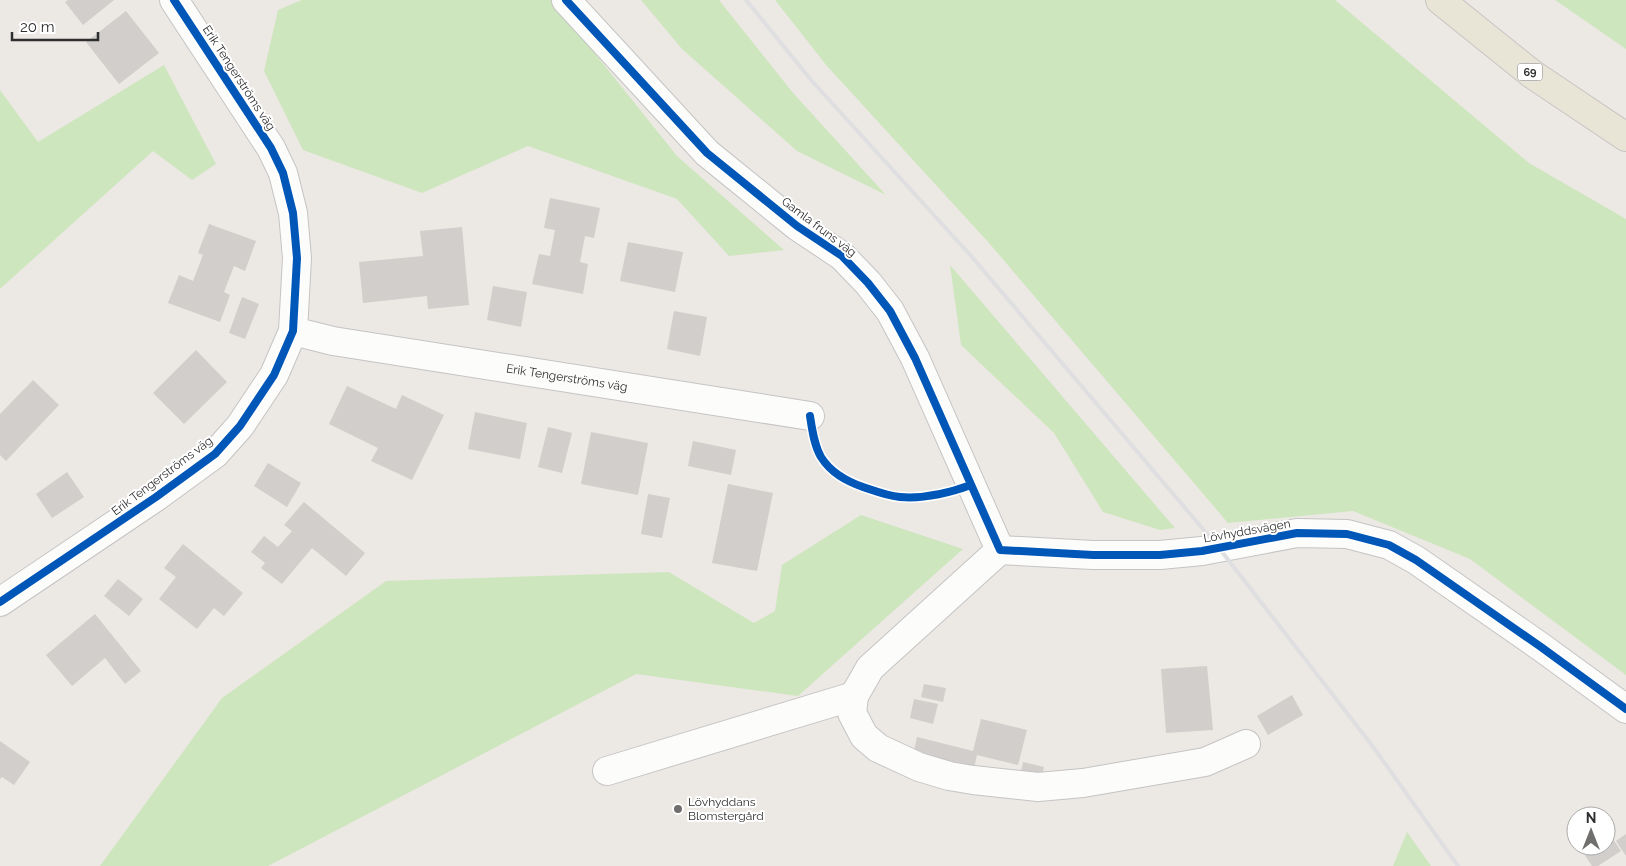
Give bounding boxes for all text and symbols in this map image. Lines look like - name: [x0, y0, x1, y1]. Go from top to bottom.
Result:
- scale bar: [12, 10, 99, 42]
- text: 20 m: [20, 18, 55, 36]
- street label: Erik Tengerströms väg: [200, 23, 278, 133]
- road number: 69: [1518, 64, 1542, 80]
- street label: Gamla fruns väg: [779, 194, 859, 260]
- street label: Erik Tengerströms väg: [505, 361, 629, 394]
- street label: Erik Tengerströms väg: [109, 434, 215, 518]
- street label: Lövhyddsvägen: [1202, 516, 1292, 546]
- place label: Lövhyddans Blomstergård: [688, 795, 764, 823]
- marker: Lövhyddans Blomstergård: [672, 803, 684, 815]
- north arrow: [1566, 806, 1616, 856]
- text: N: [1586, 810, 1596, 826]

